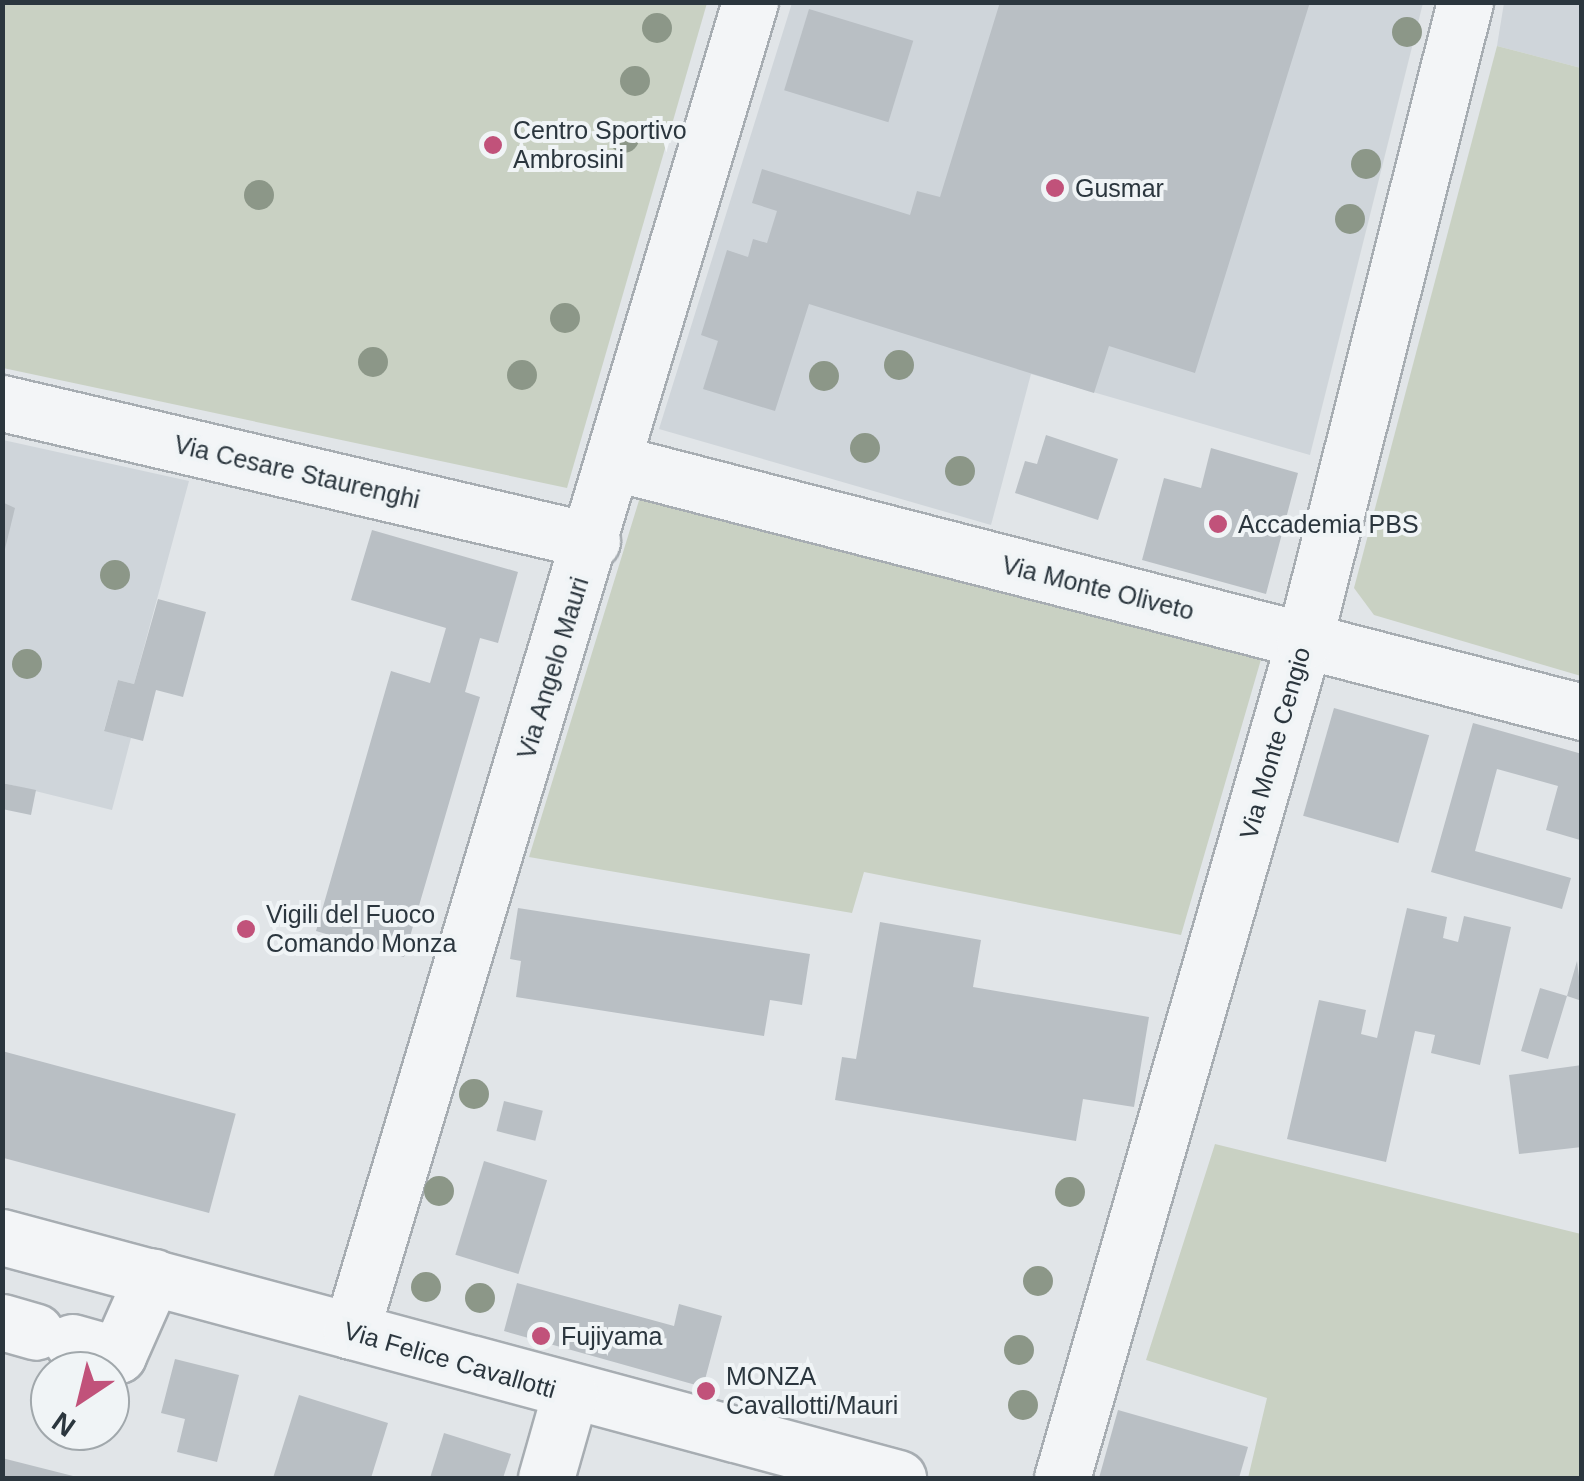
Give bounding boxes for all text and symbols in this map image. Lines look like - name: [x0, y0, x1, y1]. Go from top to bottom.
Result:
- place label: Centro Sportivo Ambrosini: [513, 116, 687, 175]
- marker: Centro Sportivo Ambrosini: [482, 134, 504, 156]
- place label: Gusmar: [1075, 173, 1164, 203]
- marker: Gusmar: [1044, 177, 1066, 199]
- street label: Via Cesare Staurenghi: [171, 429, 423, 515]
- place label: Accademia PBS: [1238, 509, 1419, 539]
- marker: Accademia PBS: [1207, 513, 1229, 535]
- street label: Via Monte Oliveto: [999, 550, 1197, 626]
- street label: Via Angelo Mauri: [511, 573, 595, 763]
- street label: Via Monte Cengio: [1233, 644, 1317, 842]
- place label: Vigili del Fuoco Comando Monza: [266, 900, 456, 959]
- marker: Vigili del Fuoco Comando Monza: [235, 918, 257, 940]
- street label: Via Felice Cavallotti: [341, 1315, 559, 1405]
- place label: Fujiyama: [561, 1321, 662, 1351]
- marker: Fujiyama: [530, 1325, 552, 1347]
- north arrow: [30, 1351, 130, 1451]
- place label: MONZA Cavallotti/Mauri: [726, 1362, 898, 1421]
- marker: MONZA Cavallotti/Mauri: [695, 1380, 717, 1402]
- text: N: [46, 1406, 81, 1443]

